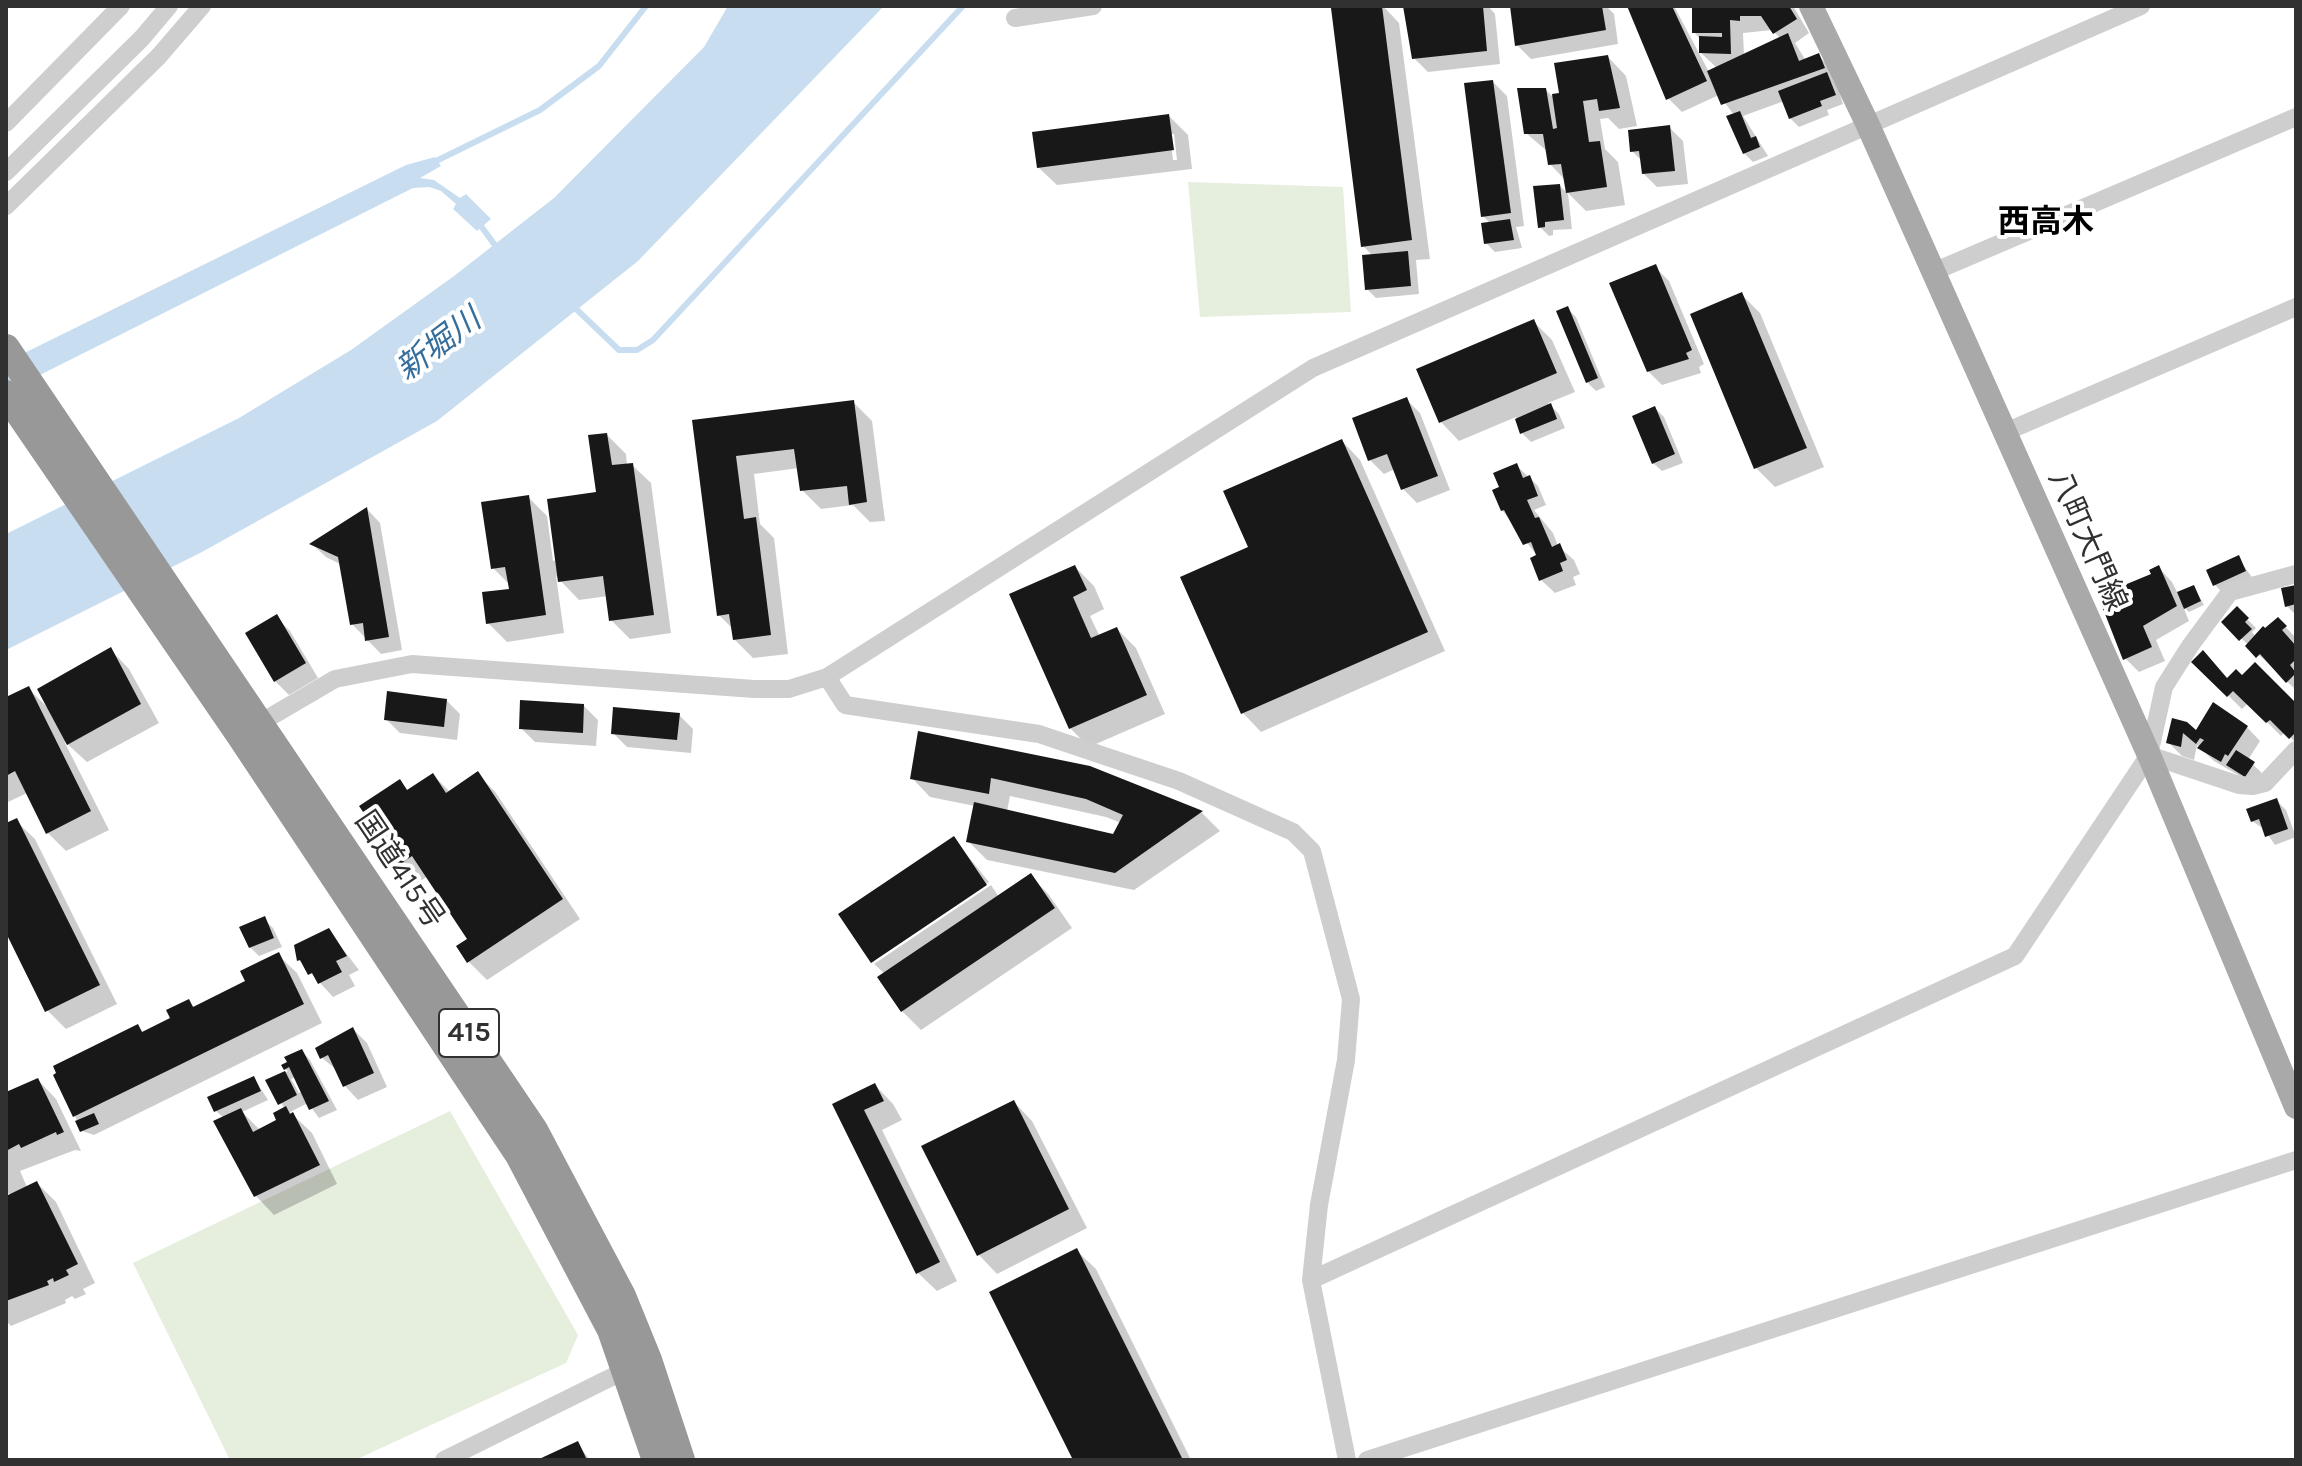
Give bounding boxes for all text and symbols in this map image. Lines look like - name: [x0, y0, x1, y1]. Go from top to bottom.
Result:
- district label: 西高木: [1998, 204, 2094, 242]
- water label: 新堀川: [389, 301, 489, 389]
- street label: 八町大門線: [2040, 465, 2134, 617]
- street label: 国道415号: [347, 805, 451, 935]
- road number: 415: [439, 1009, 499, 1057]

